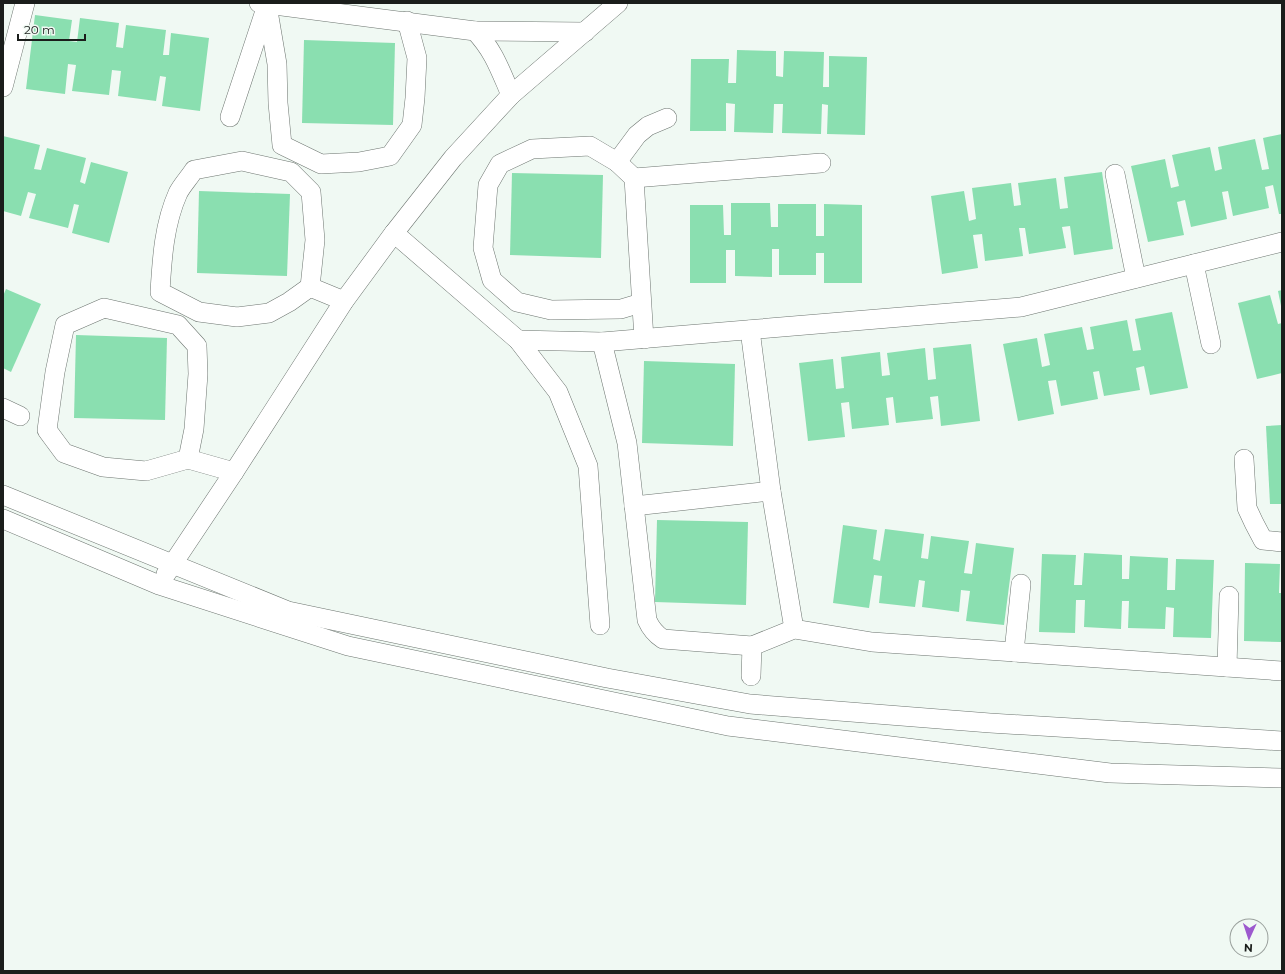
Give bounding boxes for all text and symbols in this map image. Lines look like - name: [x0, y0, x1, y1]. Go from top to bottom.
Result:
- scale bar: [18, 16, 85, 42]
- text: 20 m: [24, 22, 55, 37]
- north arrow: [1229, 918, 1269, 958]
- text: N: [1244, 941, 1253, 955]

